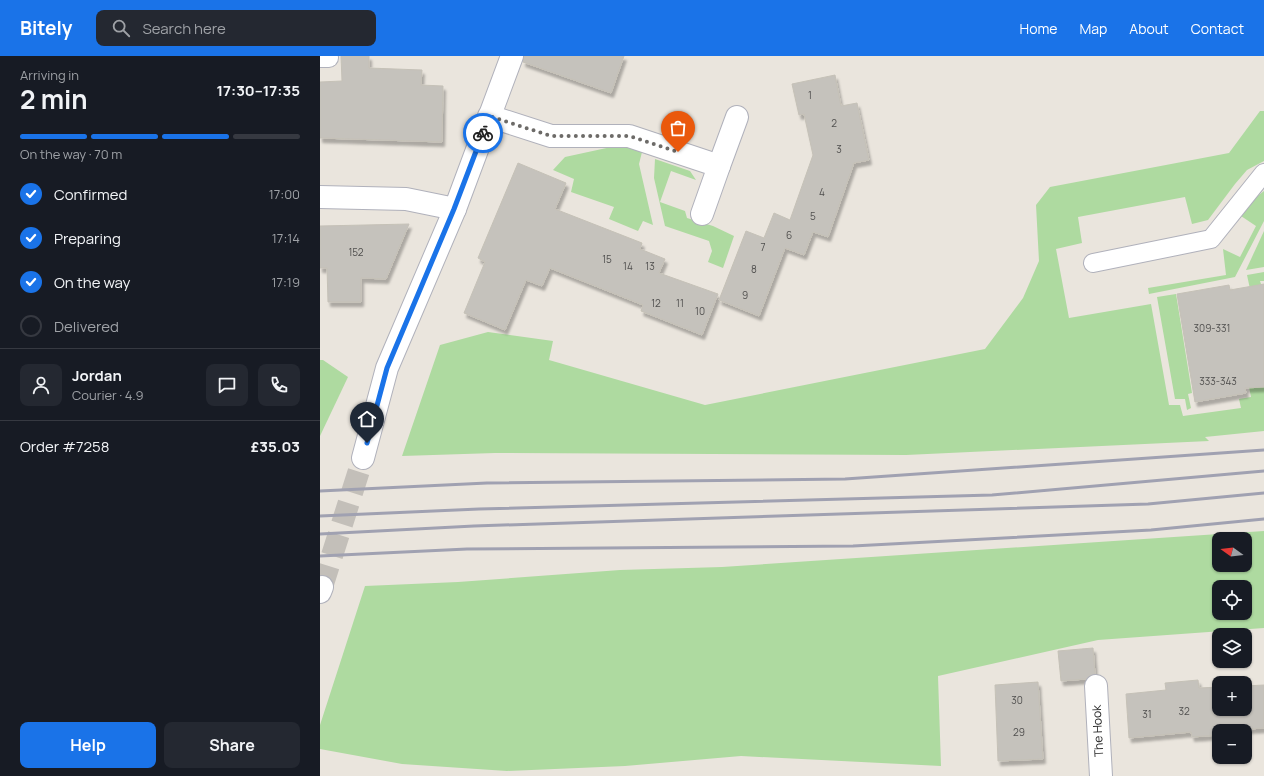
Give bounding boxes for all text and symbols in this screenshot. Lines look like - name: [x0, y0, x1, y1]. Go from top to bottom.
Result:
- search box: [96, 10, 376, 46]
- text: Bitely: [20, 15, 72, 41]
- icon: search: [110, 17, 132, 39]
- text: Search here: [142, 18, 226, 39]
- text: Home: [1020, 19, 1057, 38]
- text: Map: [1079, 19, 1107, 38]
- text: About: [1129, 19, 1169, 38]
- text: Contact: [1191, 19, 1244, 38]
- text: Arriving in: [20, 66, 79, 84]
- text: 17:30–17:35: [216, 80, 300, 101]
- text: 2 min: [20, 81, 88, 117]
- house number: 1: [808, 88, 812, 102]
- pin: [661, 111, 695, 152]
- courier: [463, 113, 503, 153]
- house number: 2: [831, 116, 837, 130]
- icon: bag: [667, 117, 689, 139]
- icon: bike: [472, 122, 494, 144]
- house number: 3: [836, 142, 842, 156]
- text: On the way · 70 m: [20, 145, 122, 163]
- icon: check: [20, 183, 42, 205]
- text: Confirmed: [54, 184, 127, 205]
- text: 17:00: [269, 185, 300, 203]
- house number: 4: [819, 185, 825, 199]
- house number: 5: [810, 209, 816, 223]
- icon: check: [20, 227, 42, 249]
- text: Preparing: [54, 228, 121, 249]
- house number: 6: [786, 228, 792, 242]
- text: 17:14: [272, 229, 300, 247]
- house number: 7: [760, 240, 766, 254]
- house number: 152: [348, 245, 364, 259]
- house number: 15: [602, 252, 612, 266]
- house number: 14: [623, 259, 633, 273]
- house number: 13: [645, 259, 655, 273]
- house number: 8: [751, 262, 757, 276]
- icon: check: [20, 271, 42, 293]
- text: On the way: [54, 272, 130, 293]
- text: 17:19: [271, 273, 300, 291]
- house number: 9: [742, 288, 748, 302]
- house number: 12: [651, 296, 661, 310]
- house number: 11: [676, 296, 684, 310]
- house number: 10: [695, 304, 705, 318]
- text: Delivered: [54, 316, 119, 337]
- house number: 309-331: [1194, 321, 1231, 335]
- button: person: [20, 364, 62, 406]
- button: chat: [206, 364, 248, 406]
- button: phone: [258, 364, 300, 406]
- text: Jordan: [72, 365, 122, 386]
- house number: 333-343: [1199, 374, 1237, 388]
- text: Courier · 4.9: [72, 386, 144, 404]
- pin: [350, 402, 384, 443]
- icon: home: [356, 408, 378, 430]
- text: Order #7258: [20, 436, 109, 457]
- text: £35.03: [251, 436, 300, 457]
- north arrow: [1212, 532, 1252, 572]
- map controls: [1212, 532, 1252, 764]
- button: locate: [1212, 580, 1252, 620]
- button: layers: [1212, 628, 1252, 668]
- button: +: [1212, 676, 1252, 716]
- house number: 30: [1011, 693, 1023, 707]
- street label: The Hook: [1088, 704, 1107, 757]
- house number: 32: [1178, 704, 1190, 718]
- house number: 31: [1142, 707, 1152, 721]
- button: Help: [20, 722, 156, 768]
- button: Share: [164, 722, 300, 768]
- button: −: [1212, 724, 1252, 764]
- house number: 29: [1013, 725, 1025, 739]

